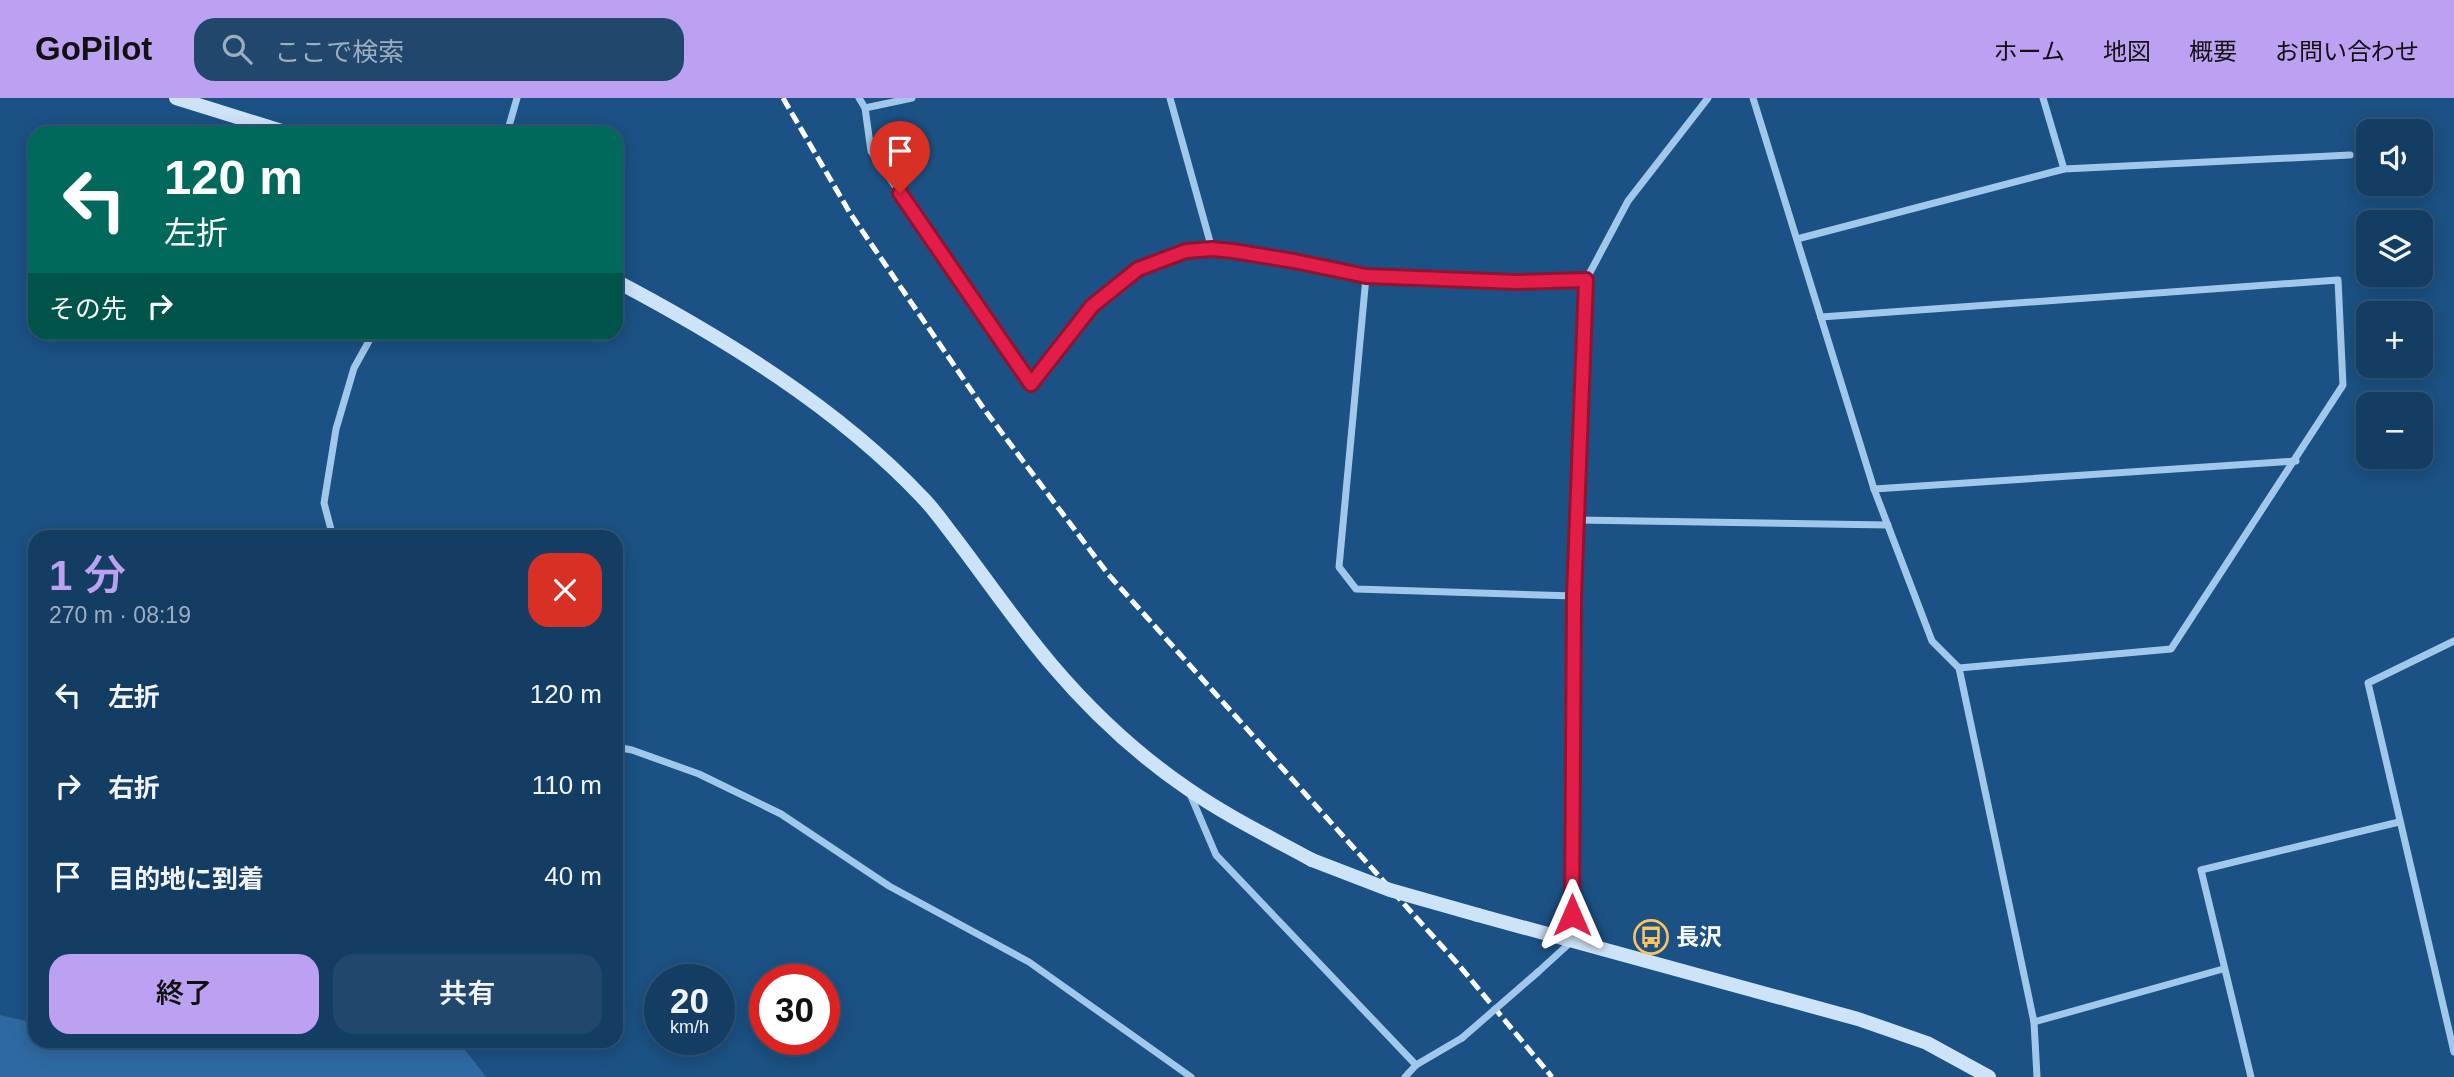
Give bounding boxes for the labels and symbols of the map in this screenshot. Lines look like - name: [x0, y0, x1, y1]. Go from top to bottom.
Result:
- pin: [870, 121, 930, 193]
- position arrow: [1535, 878, 1609, 952]
- bus stop icon: 長沢: [1632, 918, 1670, 956]
- place label: 長沢: [1676, 924, 1722, 950]
- speed limit sign: 30: [749, 964, 840, 1055]

